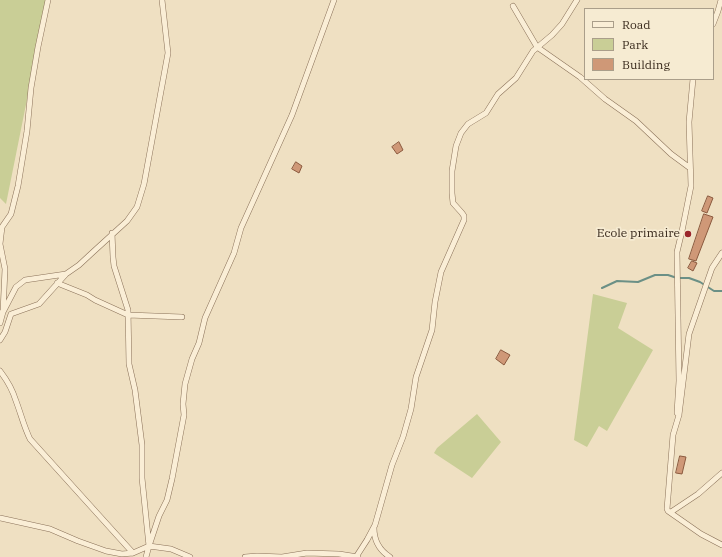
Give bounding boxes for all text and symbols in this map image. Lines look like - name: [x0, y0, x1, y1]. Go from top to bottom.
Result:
- legend: [584, 8, 714, 80]
- text: Road: [622, 17, 651, 32]
- text: Park: [622, 37, 648, 52]
- text: Building: [622, 57, 670, 72]
- place label: Ecole primaire: [597, 227, 680, 241]
- marker: Ecole primaire: [683, 229, 693, 239]

